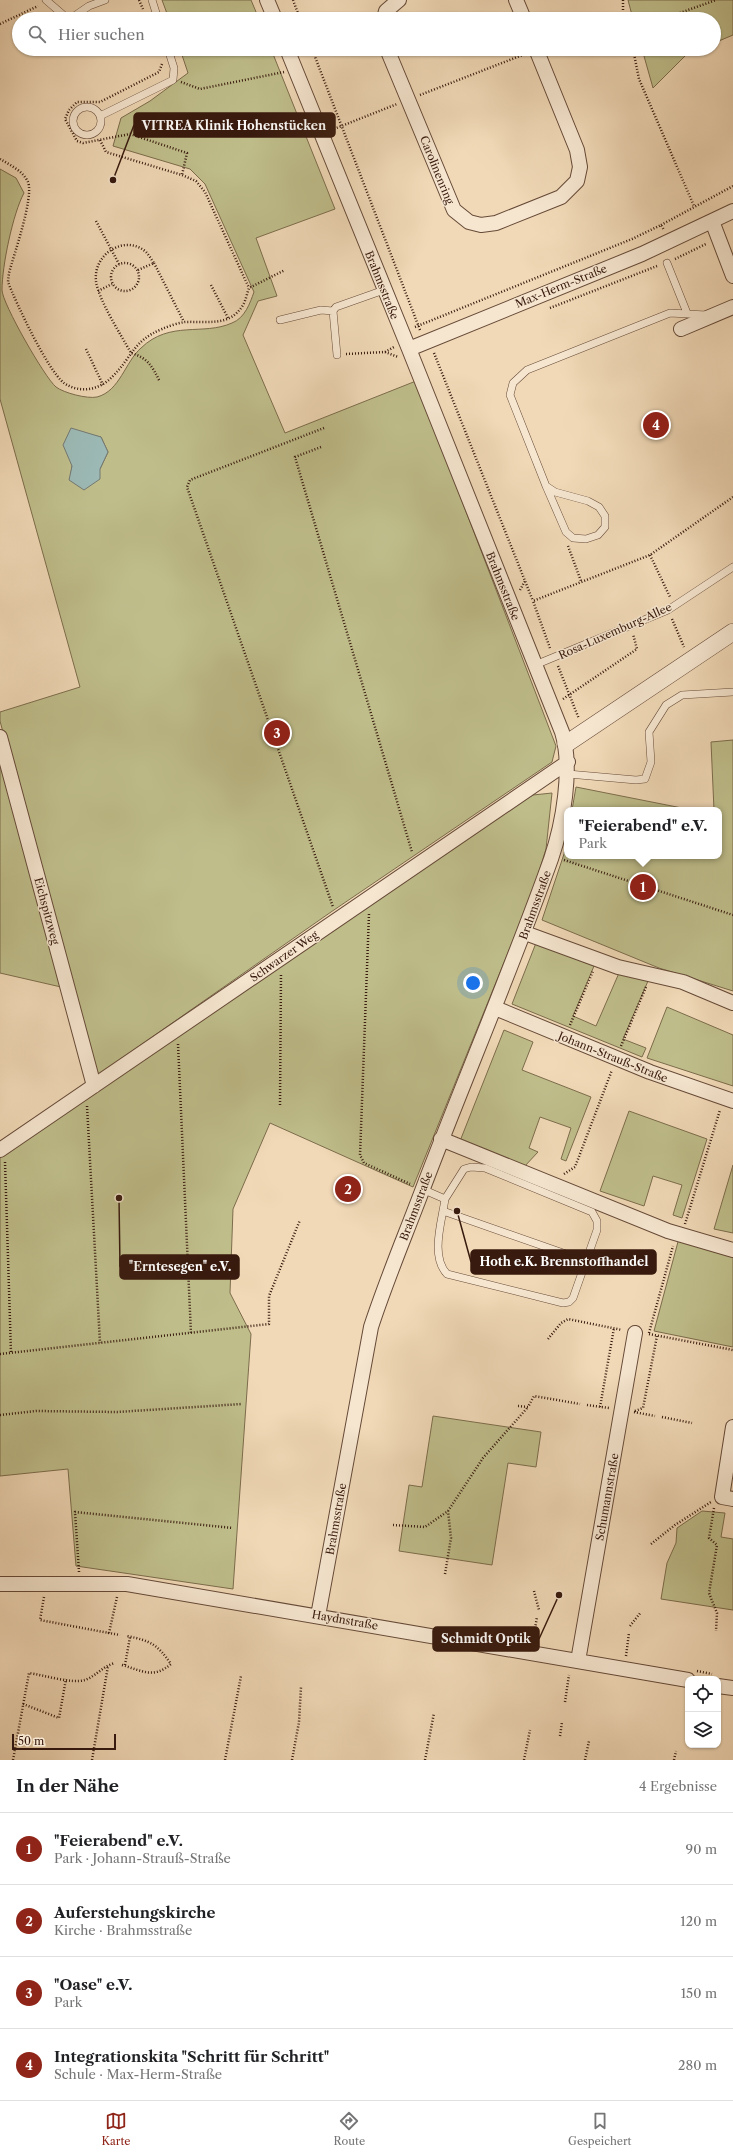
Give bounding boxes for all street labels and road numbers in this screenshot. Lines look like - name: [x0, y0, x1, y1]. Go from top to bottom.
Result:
- street label: Carolinenring: [417, 134, 457, 207]
- street label: Brahmsstraße: [362, 249, 402, 321]
- street label: Max-Herm-Straße: [513, 261, 609, 311]
- street label: Brahmsstraße: [483, 550, 523, 622]
- street label: Rosa-Luxemburg-Allee: [556, 600, 674, 662]
- street label: Brahmsstraße: [516, 868, 554, 942]
- street label: Eichspitzweg: [31, 876, 63, 946]
- street label: Schwarzer Weg: [247, 927, 321, 985]
- street label: Johann-Strauß-Straße: [554, 1028, 670, 1085]
- street label: Brahmsstraße: [396, 1170, 436, 1242]
- street label: Schumannstraße: [592, 1452, 622, 1542]
- street label: Brahmsstraße: [323, 1482, 349, 1556]
- street label: Haydnstraße: [311, 1607, 379, 1633]

